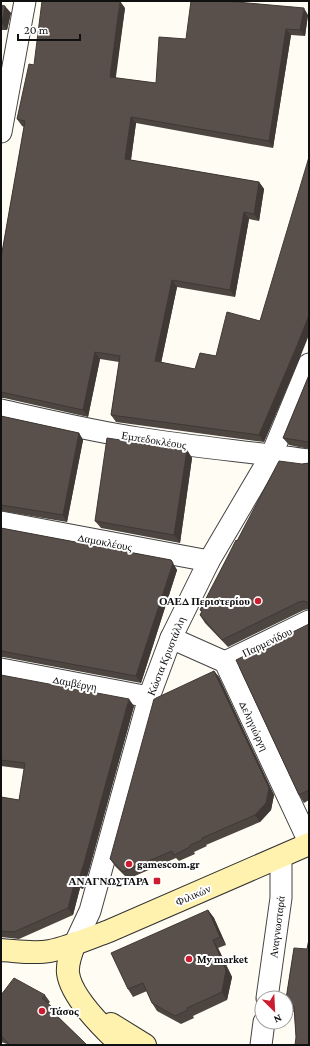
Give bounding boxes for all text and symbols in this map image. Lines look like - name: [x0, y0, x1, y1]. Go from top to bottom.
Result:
- scale bar: [18, 16, 80, 42]
- text: 20 m: [24, 23, 49, 37]
- street label: Εμπεδοκλέους: [121, 429, 188, 452]
- street label: Δαμοκλέους: [77, 531, 134, 554]
- place label: ΟΑΕΔ Περιστερίου: [159, 595, 250, 607]
- marker: ΟΑΕΔ Περιστερίου: [253, 596, 263, 606]
- street label: Κώστα Κρυστάλλη: [145, 614, 187, 697]
- street label: Παρμενίδου: [240, 625, 295, 660]
- street label: Δαμβέργη: [52, 673, 98, 694]
- street label: Δεληγιώργη: [237, 699, 271, 753]
- place label: gamescom.gr: [137, 858, 200, 870]
- marker: gamescom.gr: [124, 859, 134, 869]
- place label: ΑΝΑΓΝΩΣΤΑΡΑ: [69, 875, 149, 887]
- marker: ΑΝΑΓΝΩΣΤΑΡΑ: [152, 876, 162, 886]
- street label: Φιλικών: [174, 882, 212, 908]
- street label: Αναγνωσταρά: [267, 895, 287, 959]
- place label: My market: [197, 953, 248, 965]
- marker: My market: [184, 954, 194, 964]
- north arrow: [254, 990, 294, 1030]
- place label: Τάσος: [50, 1005, 79, 1018]
- marker: Τάσος: [37, 1006, 47, 1016]
- text: N: [272, 1012, 284, 1026]

